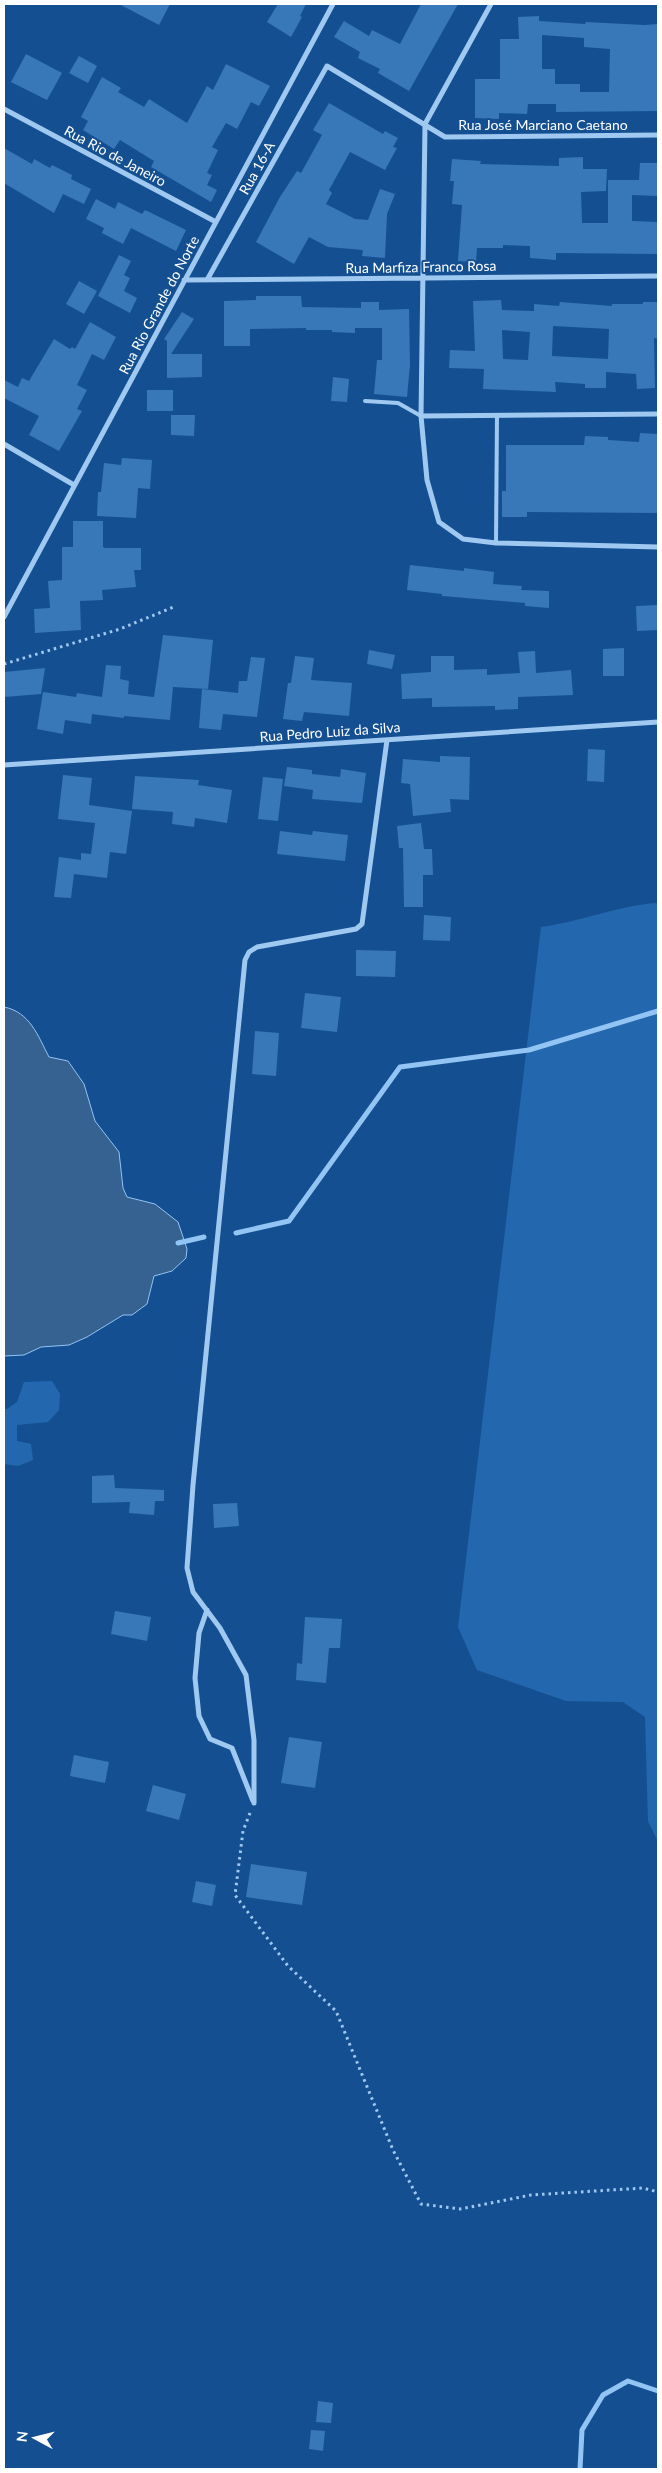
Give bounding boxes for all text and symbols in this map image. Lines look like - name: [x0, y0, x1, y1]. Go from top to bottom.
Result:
- street label: Rua José Marciano Caetano: [458, 116, 628, 133]
- street label: Rua Rio de Janeiro: [61, 122, 169, 190]
- street label: Rua 16-A: [235, 138, 278, 197]
- street label: Rua Rio Grande do Norte: [115, 233, 202, 377]
- street label: Rua Marfiza Franco Rosa: [345, 257, 497, 276]
- street label: Rua Pedro Luiz da Silva: [259, 718, 401, 745]
- north arrow: [10, 2413, 60, 2463]
- text: N: [13, 2430, 31, 2443]

